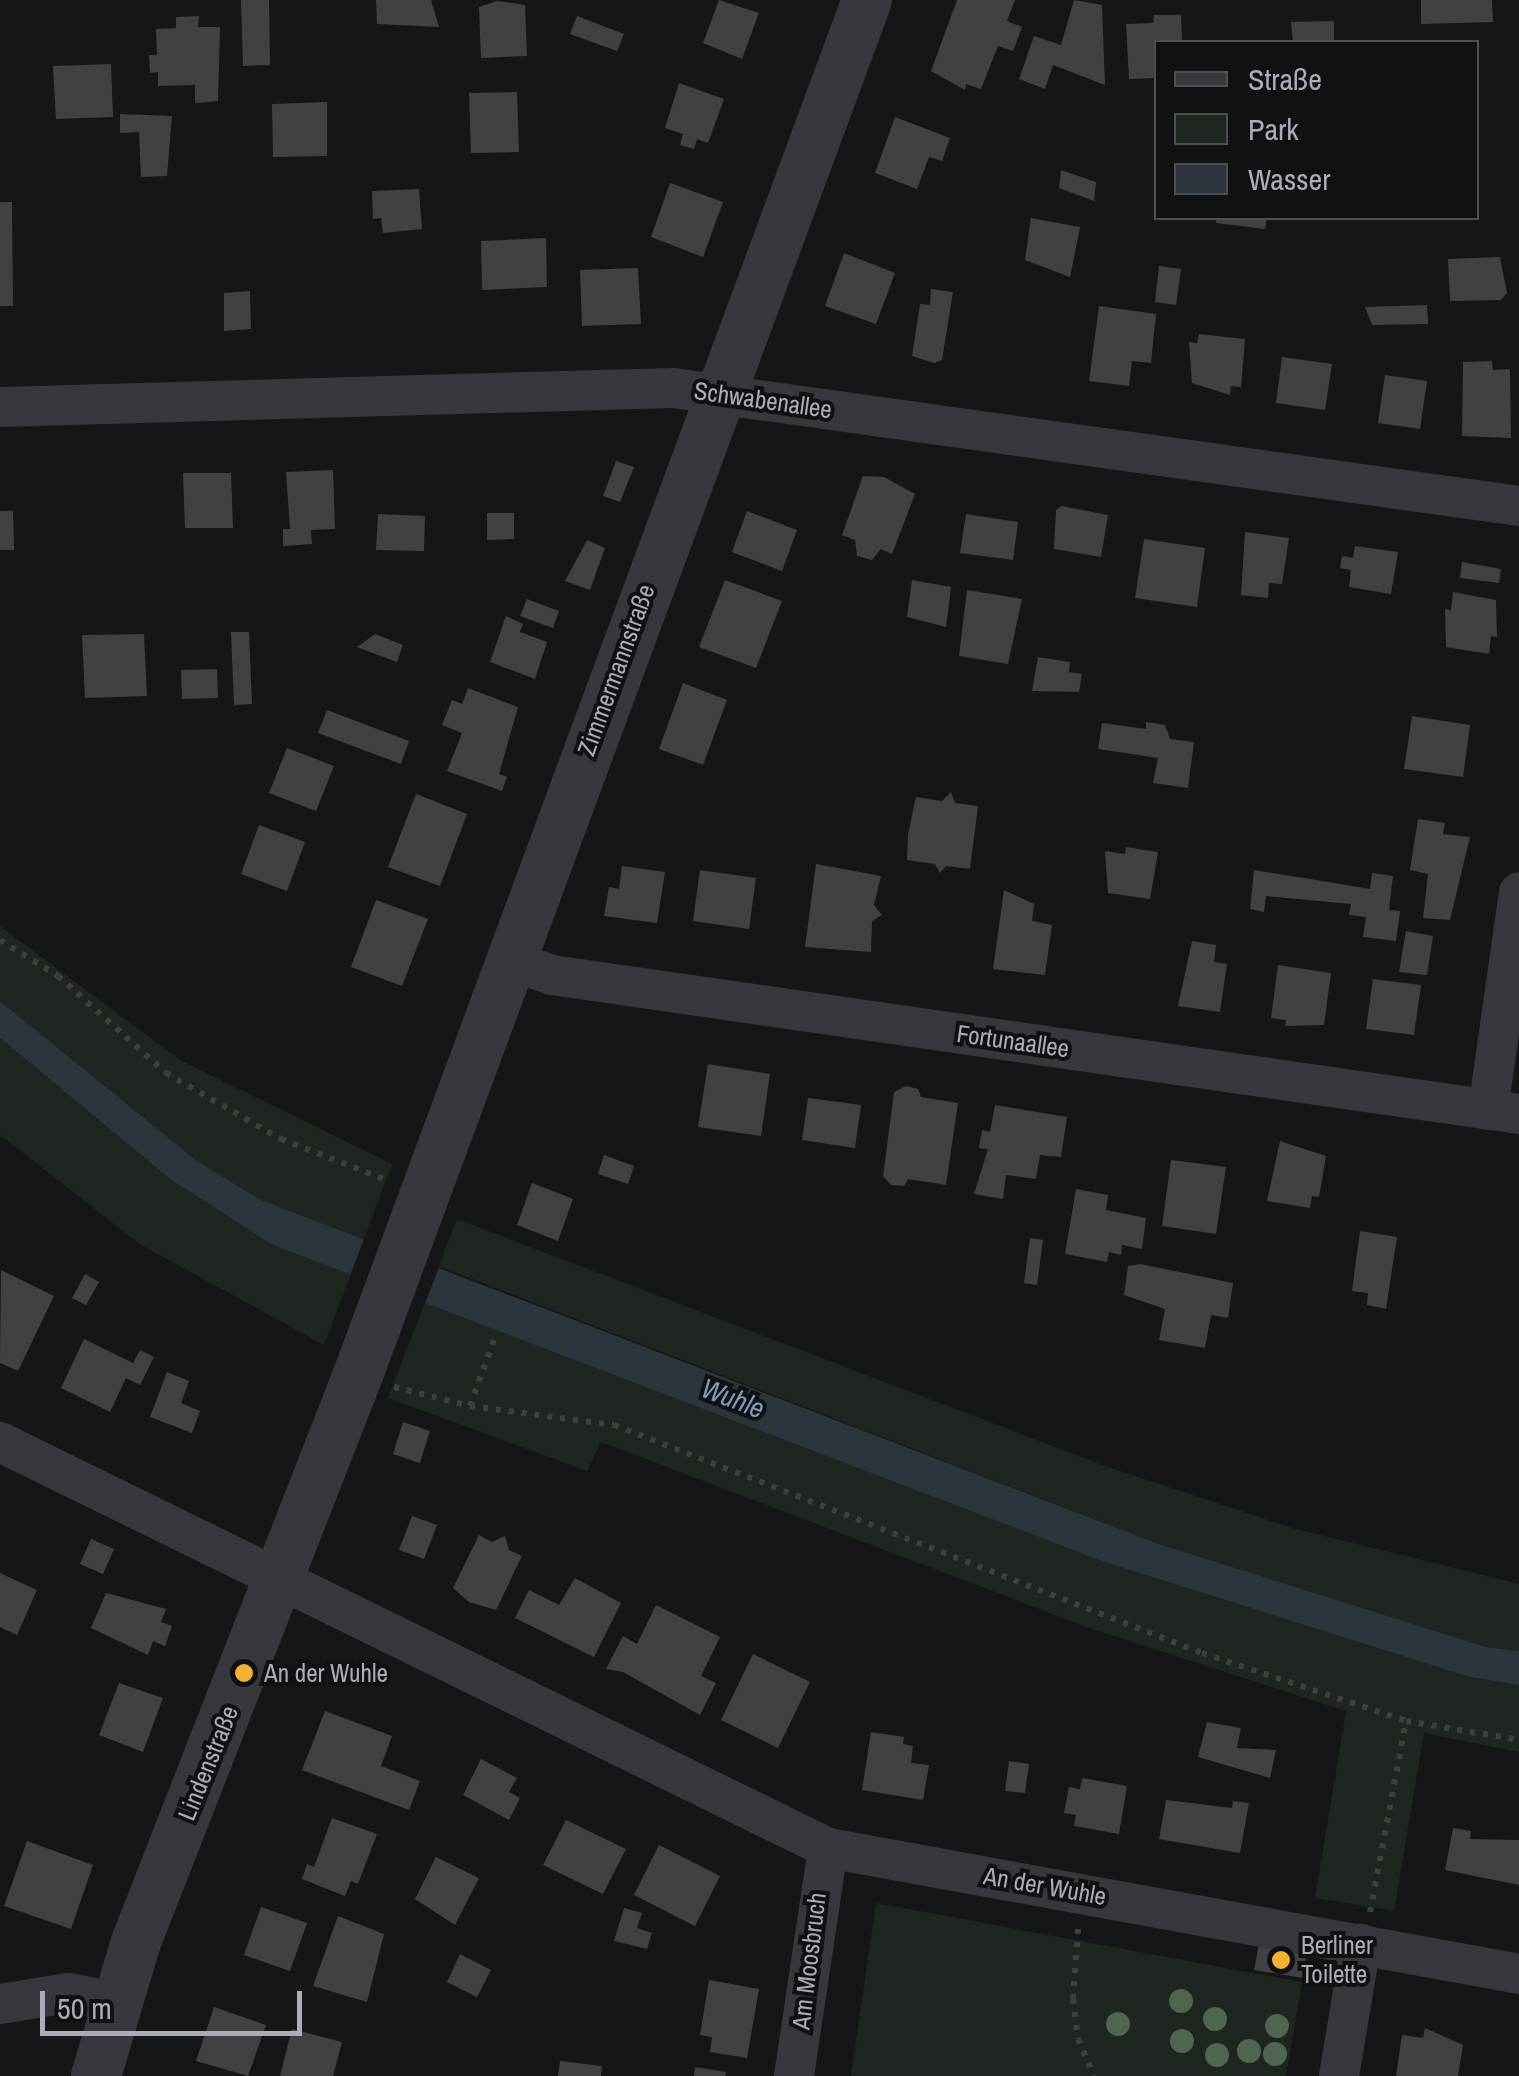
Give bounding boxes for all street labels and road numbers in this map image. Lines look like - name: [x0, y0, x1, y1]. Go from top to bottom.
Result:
- street label: Schwabenallee: [692, 375, 834, 425]
- street label: Zimmermannstraße: [571, 580, 661, 760]
- street label: Fortunaallee: [955, 1018, 1071, 1064]
- street label: Lindenstraße: [171, 1701, 245, 1825]
- street label: An der Wuhle: [981, 1860, 1109, 1912]
- street label: Am Moosbruch: [786, 1891, 832, 2031]

